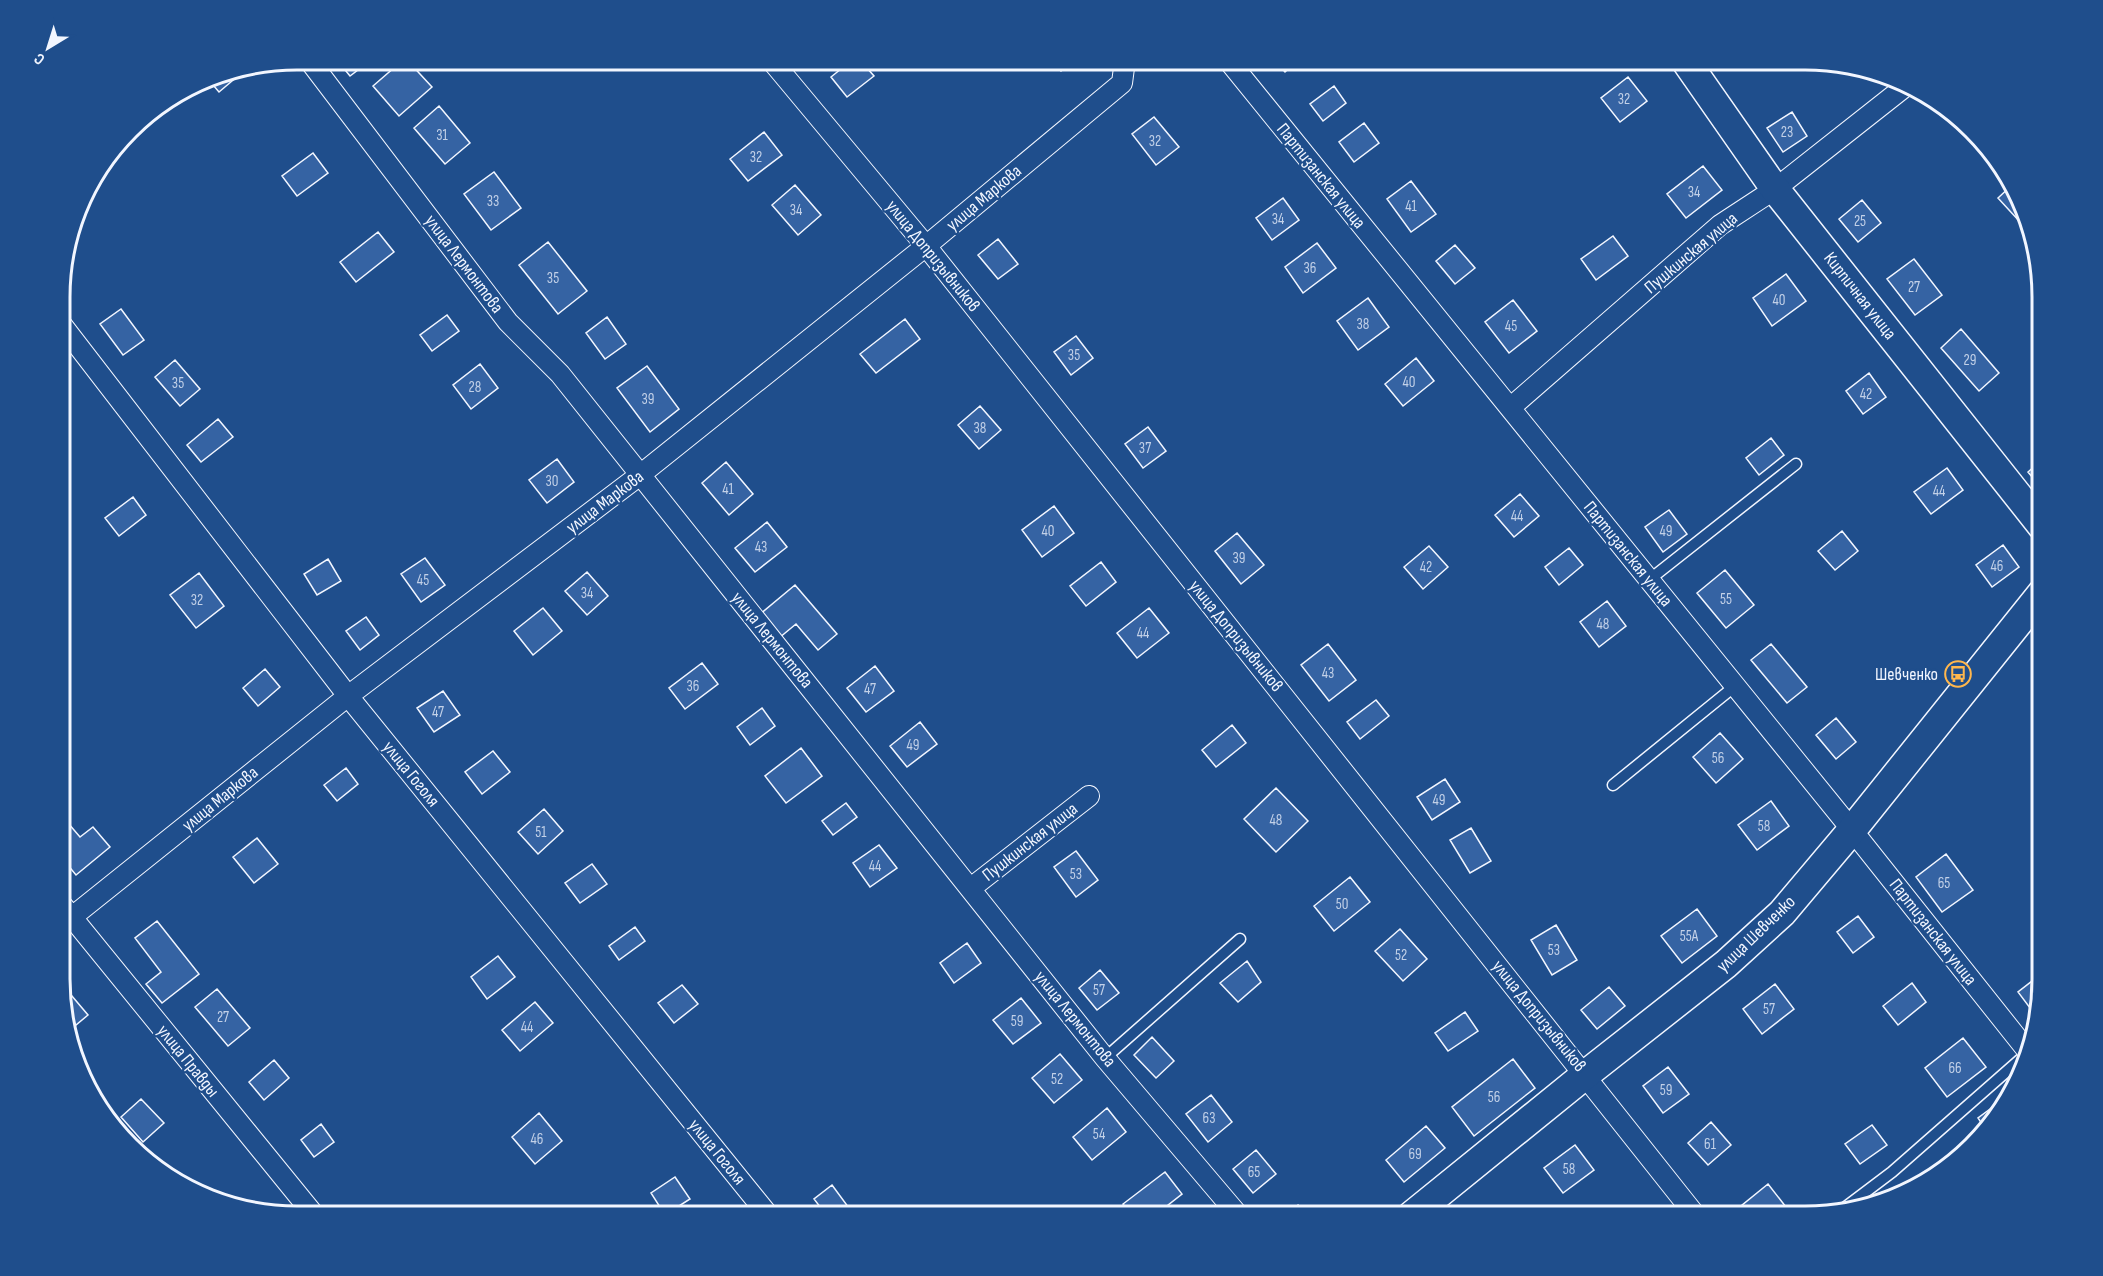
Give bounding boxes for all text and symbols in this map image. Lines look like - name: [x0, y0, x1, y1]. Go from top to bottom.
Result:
- north arrow: [18, 18, 78, 78]
- text: С: [31, 49, 49, 69]
- house number: 32: [1618, 90, 1630, 109]
- street label: Партизанская улица: [1272, 119, 1370, 233]
- house number: 23: [1781, 123, 1793, 142]
- house number: 31: [436, 126, 449, 145]
- house number: 32: [1149, 132, 1161, 151]
- house number: 32: [750, 148, 762, 167]
- street label: улица Маркова: [942, 160, 1026, 235]
- house number: 34: [1688, 183, 1700, 202]
- house number: 33: [487, 192, 499, 211]
- street label: улица Допризывников: [882, 196, 984, 316]
- house number: 41: [1405, 197, 1418, 216]
- house number: 34: [790, 201, 802, 220]
- street label: Пушкинская улица: [1640, 208, 1742, 298]
- house number: 34: [1272, 210, 1284, 229]
- street label: улица Лермонтова: [420, 211, 508, 317]
- house number: 25: [1854, 212, 1866, 231]
- street label: Кирпичная улица: [1819, 248, 1901, 344]
- house number: 36: [1304, 259, 1316, 278]
- house number: 35: [547, 269, 559, 288]
- house number: 27: [1908, 278, 1920, 297]
- house number: 40: [1773, 291, 1785, 310]
- house number: 38: [1357, 315, 1369, 334]
- house number: 45: [1505, 317, 1517, 336]
- house number: 35: [1068, 346, 1080, 365]
- house number: 29: [1964, 351, 1976, 370]
- house number: 40: [1403, 373, 1415, 392]
- house number: 35: [172, 374, 184, 393]
- house number: 28: [469, 378, 481, 397]
- house number: 42: [1860, 385, 1872, 404]
- house number: 39: [642, 390, 654, 409]
- house number: 38: [974, 419, 986, 438]
- house number: 37: [1139, 439, 1151, 458]
- street label: улица Маркова: [562, 466, 648, 538]
- house number: 30: [546, 472, 558, 491]
- house number: 41: [722, 480, 735, 499]
- house number: 44: [1933, 482, 1945, 501]
- street label: Партизанская улица: [1579, 497, 1677, 611]
- house number: 44: [1511, 507, 1523, 526]
- house number: 40: [1042, 522, 1054, 541]
- house number: 49: [1660, 522, 1672, 541]
- house number: 43: [755, 538, 767, 557]
- house number: 39: [1233, 549, 1245, 568]
- house number: 46: [1991, 557, 2003, 576]
- house number: 42: [1420, 558, 1432, 577]
- house number: 45: [417, 571, 429, 590]
- street label: улица Допризывников: [1185, 576, 1287, 696]
- house number: 34: [581, 584, 593, 603]
- street label: улица Лермонтова: [727, 588, 817, 692]
- house number: 55: [1720, 590, 1732, 609]
- house number: 32: [191, 591, 203, 610]
- house number: 48: [1597, 615, 1609, 634]
- house number: 44: [1137, 624, 1149, 643]
- bus stop icon: Шевченко: [1943, 659, 1973, 689]
- house number: 43: [1322, 664, 1334, 683]
- place label: Шевченко: [1875, 664, 1938, 685]
- house number: 36: [687, 677, 699, 696]
- house number: 47: [864, 680, 876, 699]
- house number: 47: [432, 703, 444, 722]
- house number: 49: [907, 736, 919, 755]
- street label: улица Гоголя: [378, 737, 444, 811]
- house number: 56: [1712, 749, 1724, 768]
- street label: улица Маркова: [178, 762, 262, 836]
- house number: 49: [1433, 791, 1445, 810]
- street label: Пушкинская улица: [978, 798, 1082, 886]
- house number: 48: [1270, 811, 1282, 830]
- house number: 58: [1758, 817, 1770, 836]
- house number: 51: [535, 823, 547, 842]
- house number: 44: [869, 857, 881, 876]
- house number: 53: [1070, 865, 1082, 884]
- house number: 65: [1938, 874, 1950, 893]
- street label: Партизанская улица: [1885, 875, 1981, 989]
- street label: улица Шевченко: [1712, 891, 1800, 977]
- house number: 50: [1336, 895, 1348, 914]
- house number: 55А: [1680, 927, 1699, 946]
- house number: 53: [1548, 941, 1560, 960]
- house number: 52: [1395, 946, 1407, 965]
- street label: улица Допризывников: [1488, 956, 1590, 1076]
- street label: улица Лермонтова: [1030, 967, 1120, 1071]
- house number: 57: [1093, 981, 1105, 1000]
- house number: 57: [1763, 1000, 1775, 1019]
- house number: 27: [217, 1008, 229, 1027]
- house number: 59: [1011, 1012, 1023, 1031]
- house number: 44: [521, 1018, 533, 1037]
- street label: улица Правды: [153, 1021, 223, 1101]
- house number: 66: [1948, 1059, 1962, 1078]
- house number: 52: [1051, 1070, 1063, 1089]
- house number: 59: [1660, 1081, 1672, 1100]
- house number: 56: [1488, 1088, 1500, 1107]
- house number: 63: [1203, 1109, 1215, 1128]
- street label: улица Гоголя: [684, 1115, 750, 1189]
- house number: 54: [1093, 1125, 1105, 1144]
- house number: 46: [531, 1130, 543, 1149]
- house number: 61: [1704, 1135, 1717, 1154]
- house number: 69: [1408, 1145, 1422, 1164]
- house number: 58: [1563, 1160, 1575, 1179]
- house number: 65: [1248, 1163, 1260, 1182]

